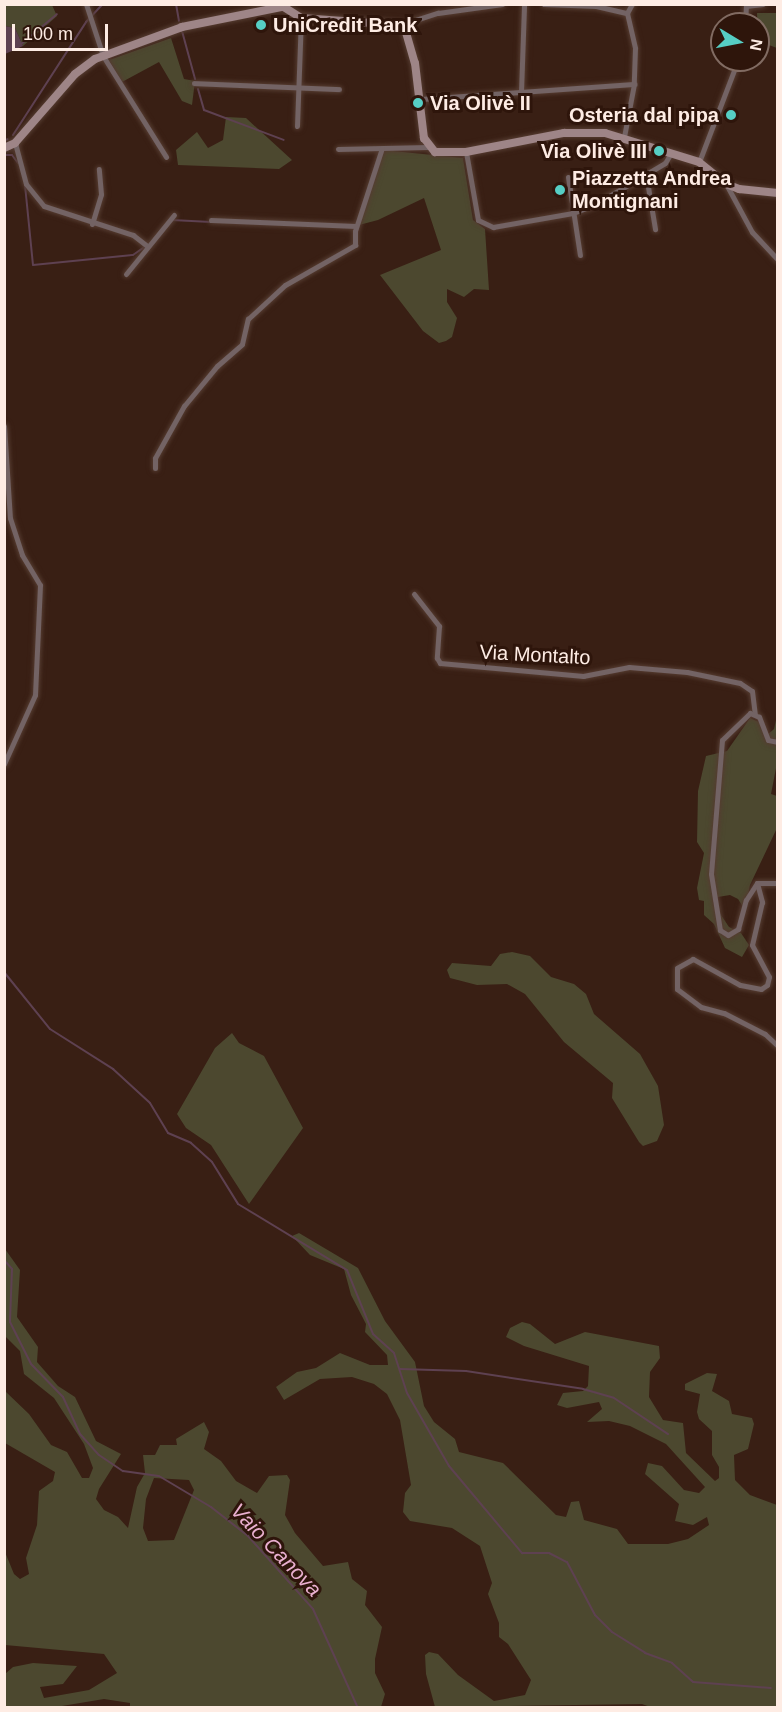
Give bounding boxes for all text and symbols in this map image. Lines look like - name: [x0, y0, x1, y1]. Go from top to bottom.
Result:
- scale bar: [15, 12, 111, 50]
- north arrow: [710, 12, 770, 72]
- place label: UniCredit Bank: [273, 13, 417, 37]
- marker: UniCredit Bank: [254, 18, 268, 32]
- text: 100 m: [23, 24, 73, 44]
- text: N: [747, 38, 766, 52]
- place label: Via Olivè II: [430, 91, 531, 115]
- marker: Via Olivè II: [411, 96, 425, 110]
- place label: Osteria dal pipa: [569, 103, 719, 127]
- marker: Osteria dal pipa: [724, 108, 738, 122]
- place label: Via Olivè III: [541, 139, 647, 163]
- marker: Via Olivè III: [652, 144, 666, 158]
- place label: Piazzetta Andrea Montignani: [572, 166, 732, 213]
- marker: Piazzetta Andrea Montignani: [553, 183, 567, 197]
- street label: Via Montalto: [479, 640, 591, 670]
- water label: Vaio Canova: [225, 1498, 327, 1602]

